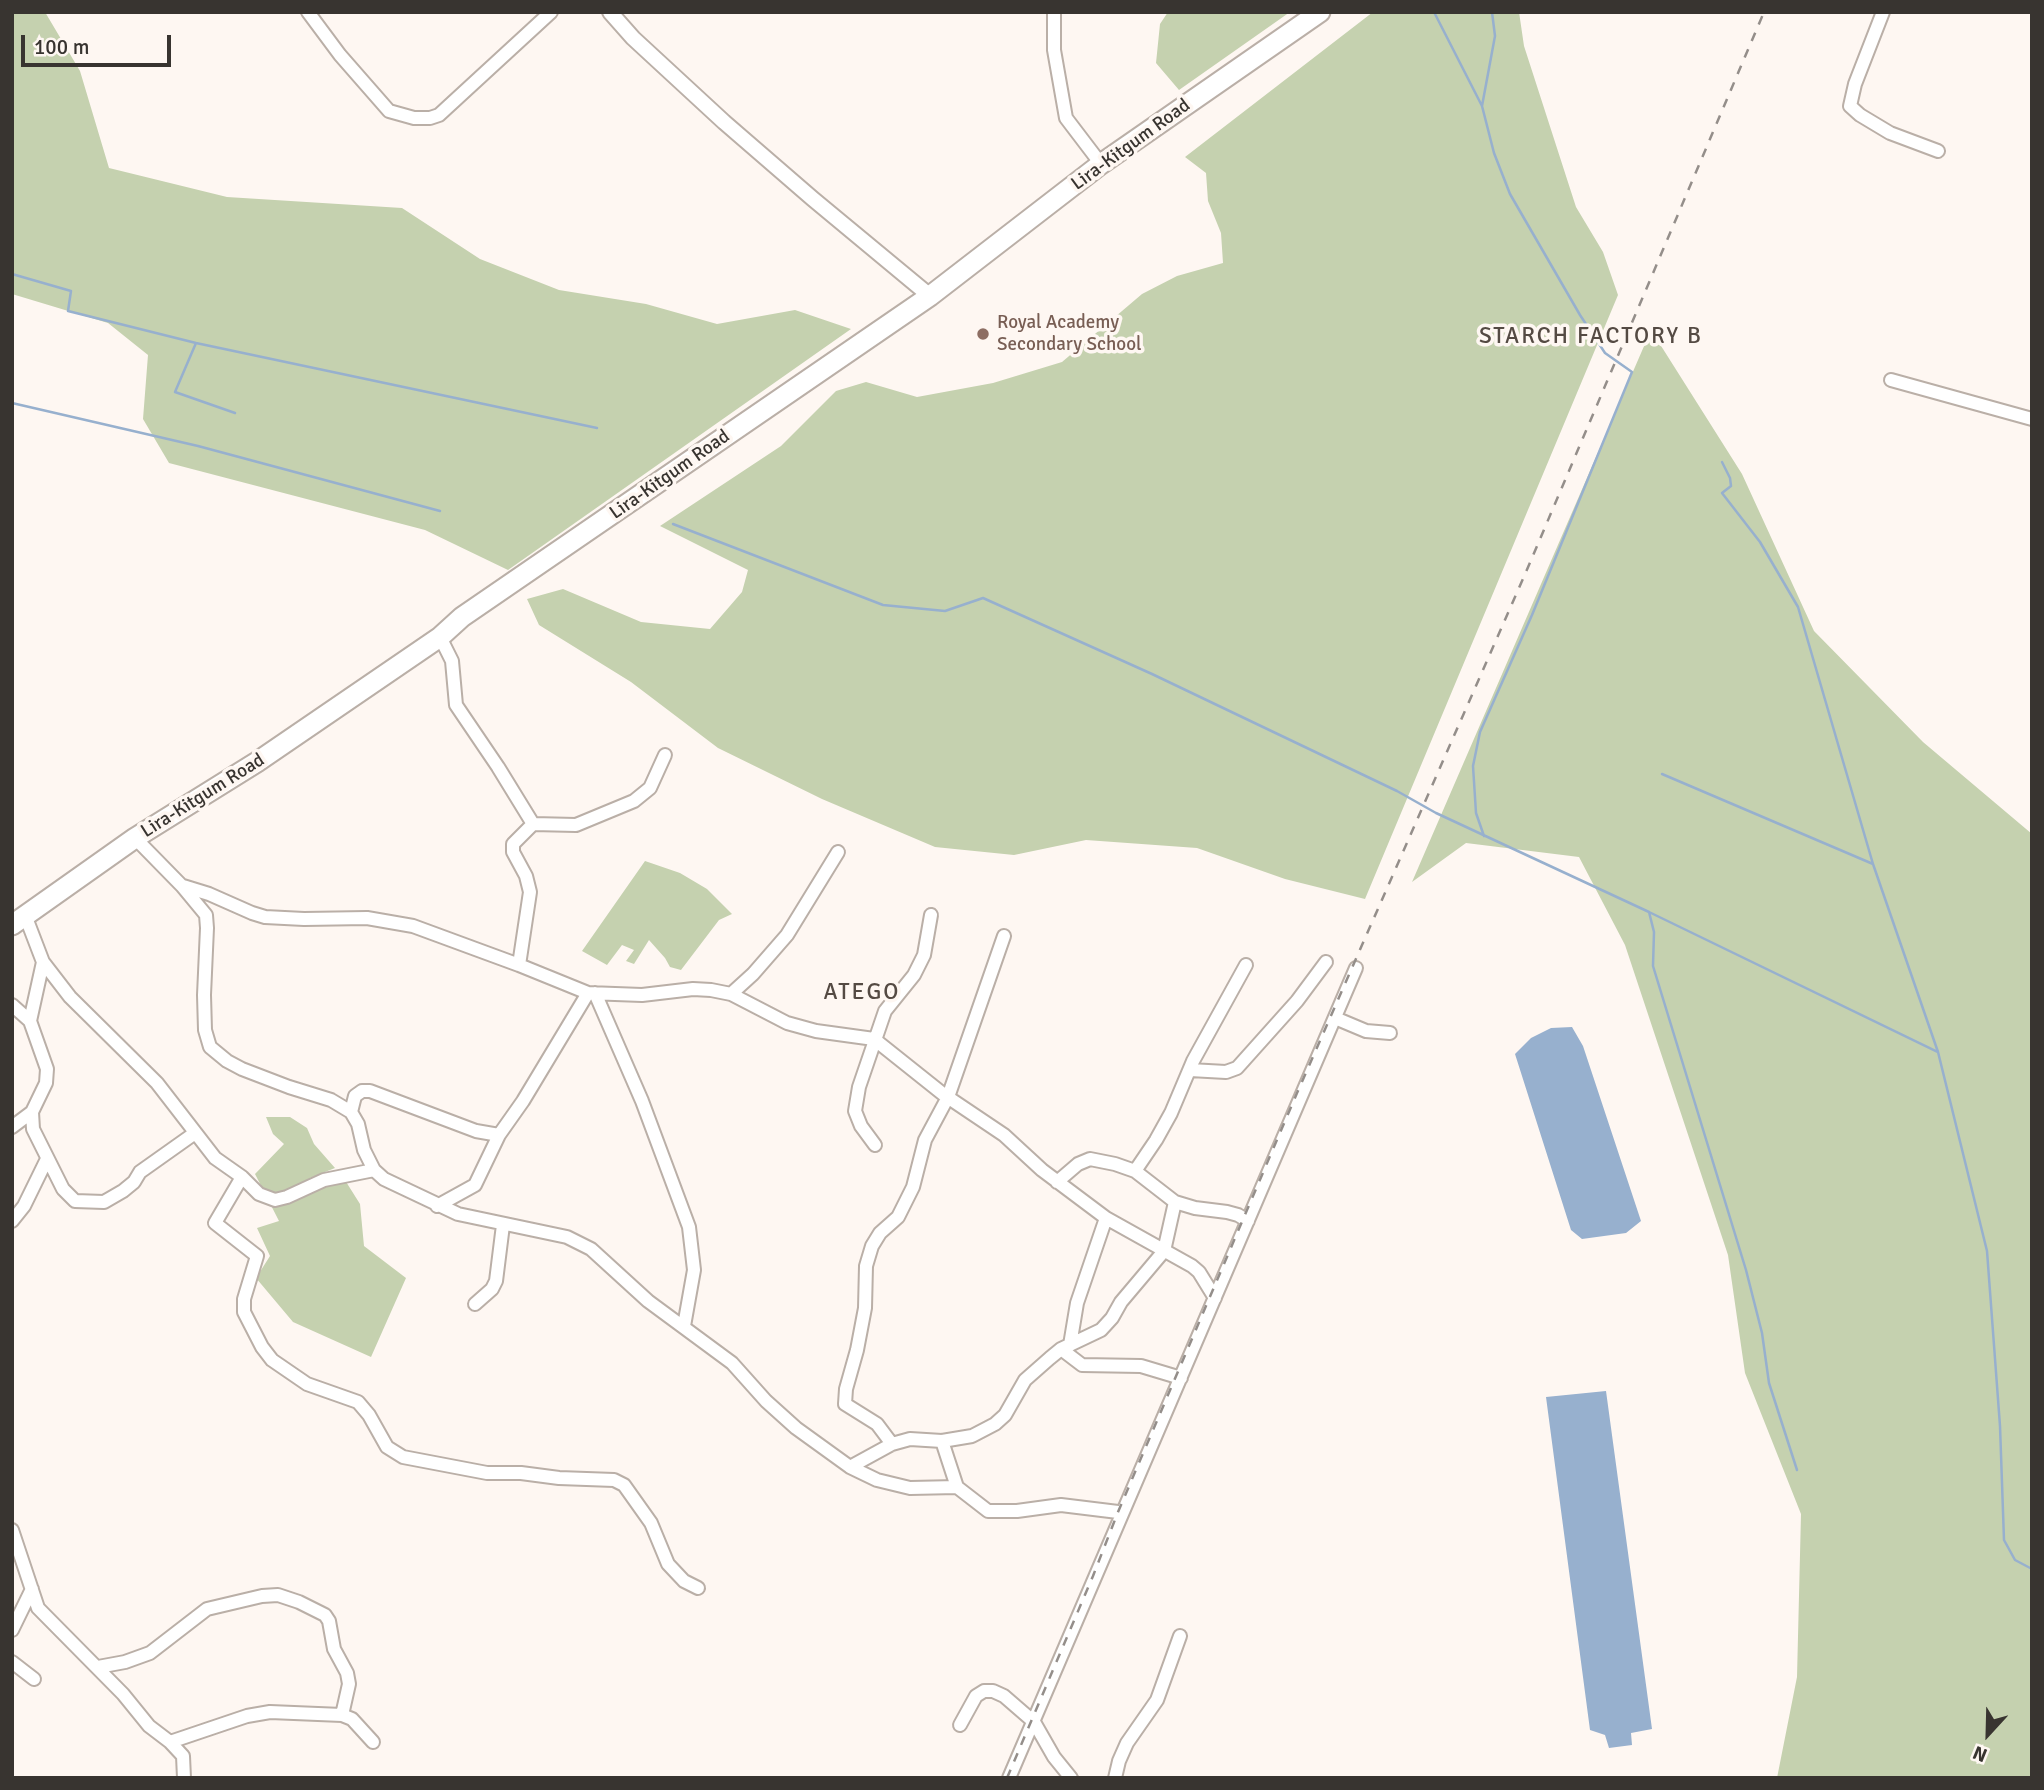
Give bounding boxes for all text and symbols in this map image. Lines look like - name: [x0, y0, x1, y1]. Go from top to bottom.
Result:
- scale bar: [24, 21, 175, 65]
- text: 100 m: [34, 34, 89, 60]
- street label: Lira-Kitgum Road: [1067, 94, 1195, 196]
- place label: Royal Academy Secondary School: [997, 312, 1142, 356]
- district label: STARCH FACTORY B: [1481, 323, 1701, 351]
- marker: Royal Academy Secondary School: [975, 326, 991, 342]
- street label: Lira-Kitgum Road: [606, 425, 734, 525]
- street label: Lira-Kitgum Road: [137, 749, 269, 843]
- district label: ATEGO: [824, 979, 900, 1007]
- north arrow: [1953, 1699, 2023, 1769]
- text: N: [1970, 1740, 1991, 1767]

